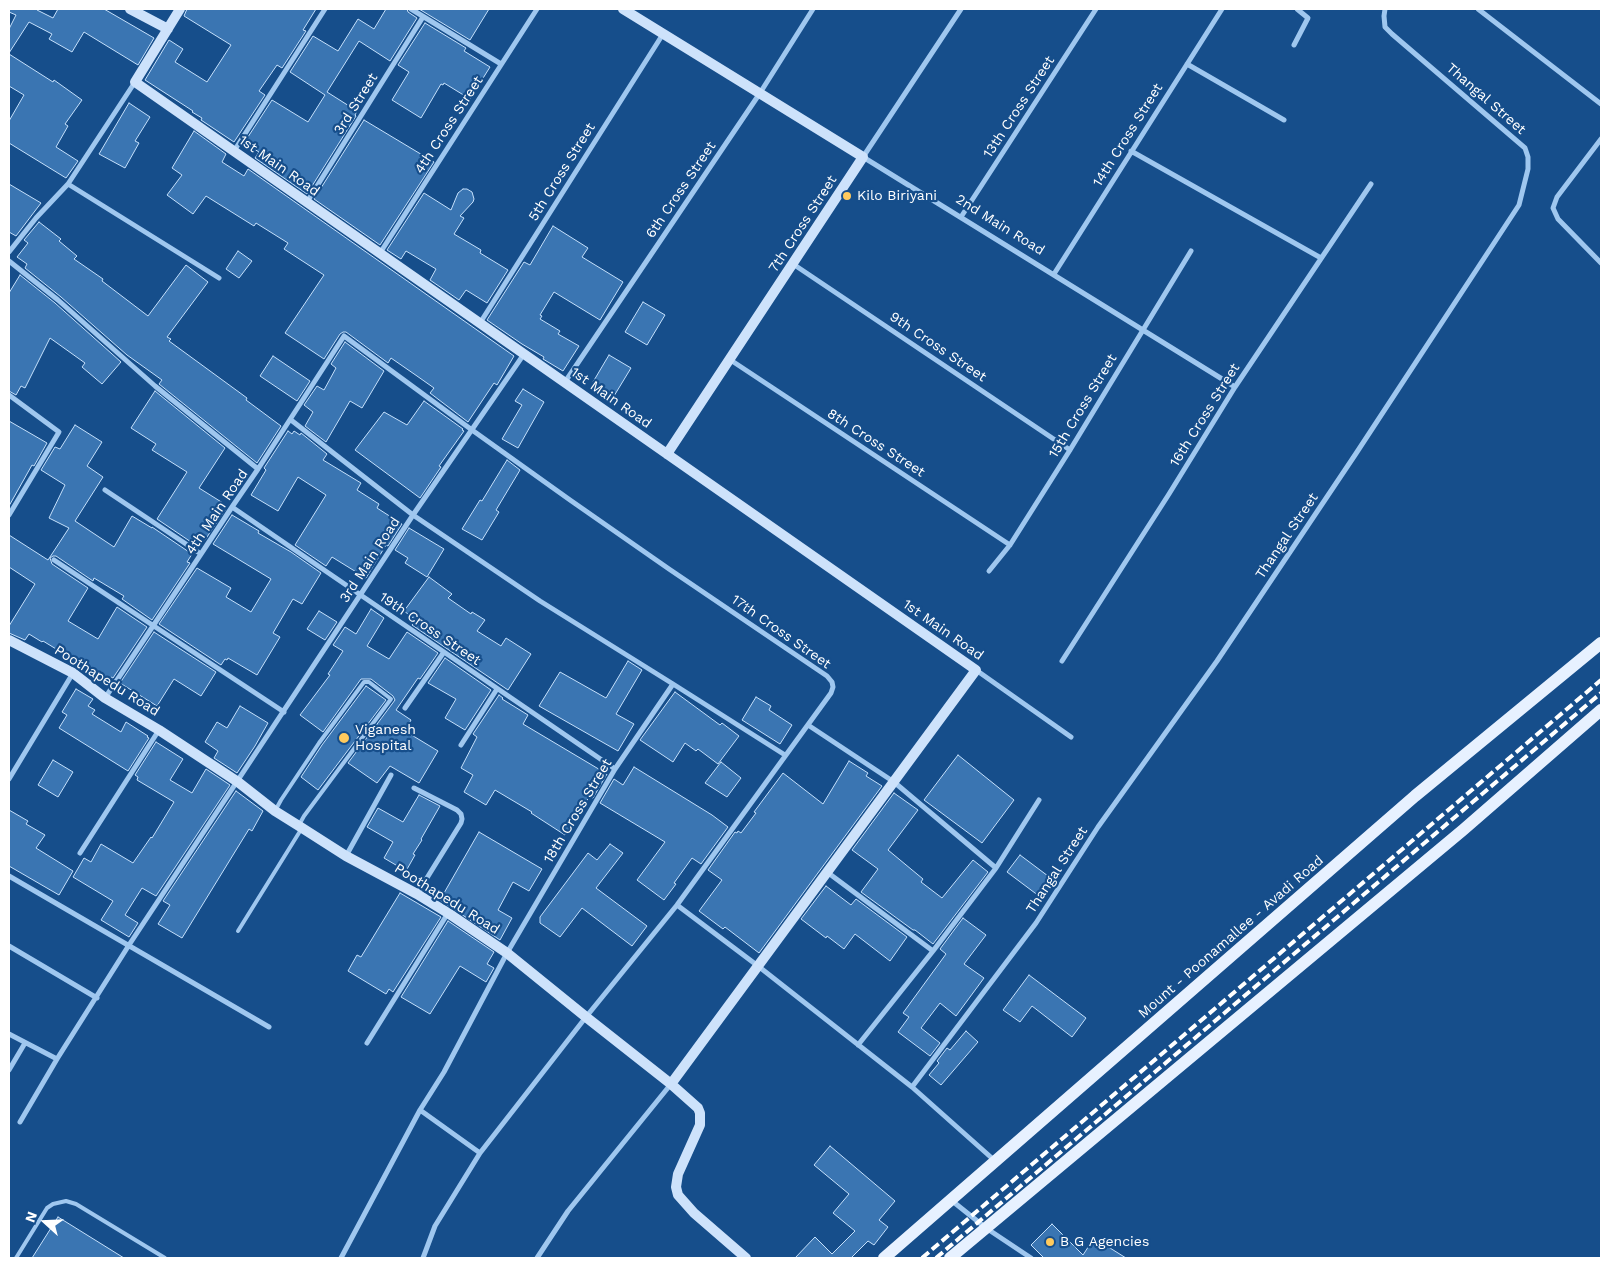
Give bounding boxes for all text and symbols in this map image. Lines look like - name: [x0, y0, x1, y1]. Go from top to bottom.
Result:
- street label: 13th Cross Street: [980, 53, 1058, 161]
- street label: Thangal Street: [1443, 60, 1529, 138]
- street label: 3rd Street: [331, 70, 381, 138]
- street label: 4th Cross Street: [411, 73, 487, 177]
- street label: 14th Cross Street: [1089, 80, 1167, 190]
- street label: 5th Cross Street: [525, 120, 599, 224]
- street label: 1st Main Road: [235, 132, 323, 200]
- street label: 6th Cross Street: [642, 138, 720, 242]
- street label: 7th Cross Street: [765, 172, 841, 276]
- place label: Kilo Biriyani: [857, 188, 937, 204]
- marker: Kilo Biriyani: [841, 190, 853, 202]
- street label: 2nd Main Road: [953, 191, 1047, 259]
- street label: 9th Cross Street: [886, 308, 990, 386]
- street label: 15th Cross Street: [1045, 351, 1121, 461]
- street label: 16th Cross Street: [1166, 360, 1244, 470]
- street label: 1st Main Road: [567, 364, 655, 432]
- street label: 8th Cross Street: [824, 405, 928, 481]
- street label: 4th Main Road: [182, 466, 252, 558]
- street label: Thangal Street: [1252, 490, 1322, 582]
- street label: 3rd Main Road: [336, 514, 404, 606]
- street label: 19th Cross Street: [376, 589, 484, 669]
- street label: 17th Cross Street: [728, 591, 834, 673]
- street label: 1st Main Road: [899, 596, 987, 664]
- street label: Poothapedu Road: [51, 642, 163, 720]
- place label: Viganesh Hospital: [355, 722, 416, 754]
- marker: Viganesh Hospital: [337, 731, 351, 745]
- street label: 18th Cross Street: [540, 756, 616, 866]
- street label: Thangal Street: [1023, 823, 1091, 917]
- street label: Mount - Poonamallee - Avadi Road: [1135, 852, 1327, 1022]
- street label: Poothapedu Road: [391, 860, 503, 938]
- north arrow: [20, 1197, 70, 1247]
- text: N: [22, 1209, 40, 1224]
- place label: B G Agencies: [1060, 1234, 1149, 1250]
- marker: B G Agencies: [1044, 1236, 1056, 1248]

